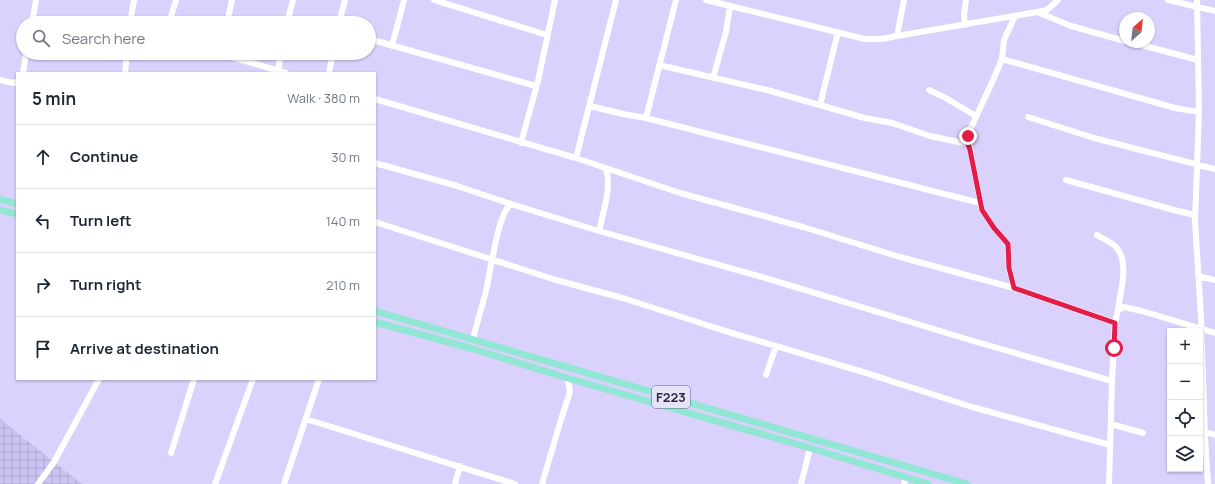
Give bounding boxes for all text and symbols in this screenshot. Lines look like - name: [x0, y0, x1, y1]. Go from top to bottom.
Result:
- north arrow: [1119, 12, 1155, 48]
- search box: [16, 16, 376, 60]
- icon: search: [30, 27, 52, 49]
- text: Search here: [62, 28, 145, 49]
- text: 5 min: [32, 87, 76, 110]
- text: Walk · 380 m: [287, 89, 360, 107]
- route end: [959, 127, 977, 145]
- icon: ahead: [32, 146, 54, 168]
- text: Continue: [70, 146, 138, 167]
- text: 30 m: [331, 148, 360, 166]
- icon: left: [32, 210, 54, 232]
- text: Turn left: [70, 210, 132, 231]
- text: 140 m: [326, 212, 360, 230]
- icon: right: [32, 274, 54, 296]
- text: Turn right: [70, 274, 141, 295]
- text: 210 m: [326, 276, 360, 294]
- map controls: [1167, 328, 1203, 472]
- button: +: [1167, 328, 1203, 364]
- icon: arrive: [32, 338, 54, 360]
- text: Arrive at destination: [70, 338, 219, 359]
- route start: [1105, 339, 1123, 357]
- button: −: [1167, 364, 1203, 400]
- road number: F223: [652, 386, 690, 408]
- button: locate: [1167, 400, 1203, 436]
- button: layers: [1167, 436, 1203, 472]

